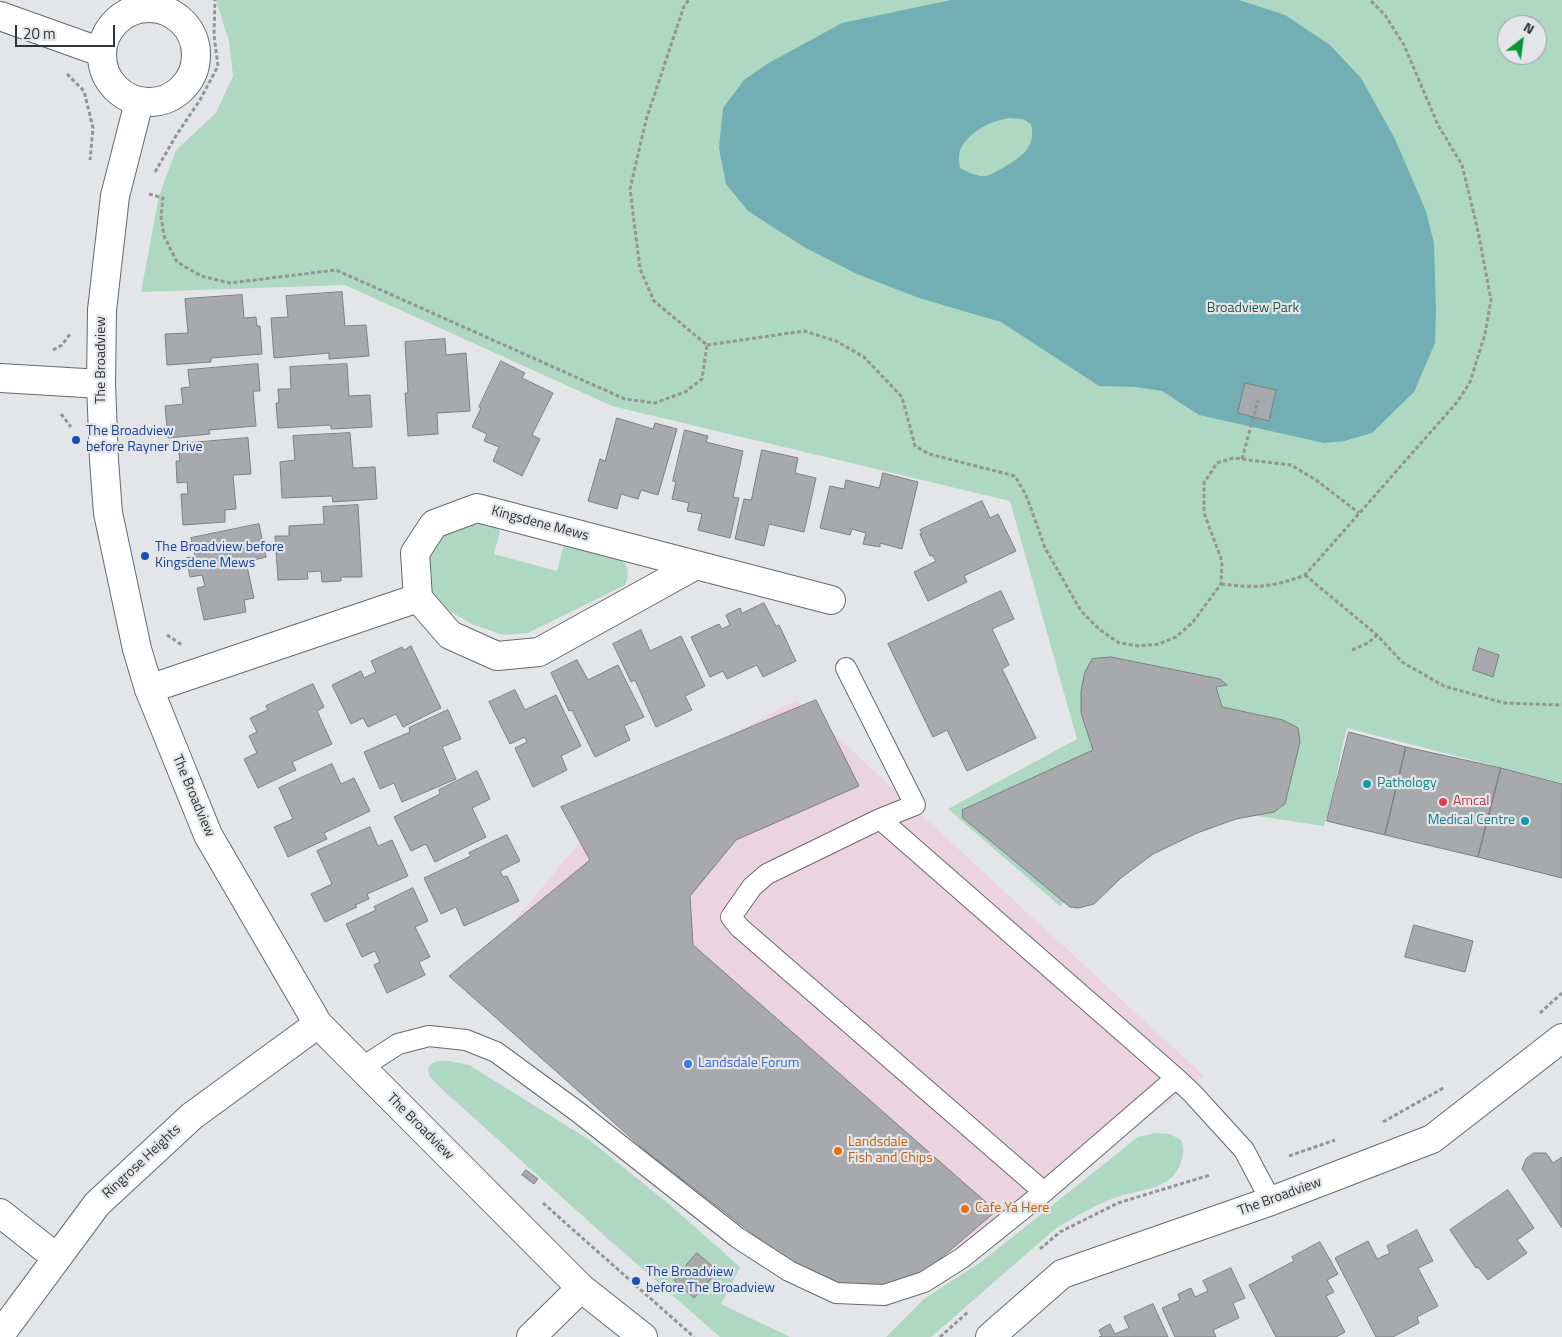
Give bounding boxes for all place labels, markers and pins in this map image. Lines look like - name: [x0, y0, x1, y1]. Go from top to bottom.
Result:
- place label: The Broadview before Rayner Drive: [86, 424, 203, 457]
- marker: The Broadview before Rayner Drive: [70, 434, 82, 446]
- place label: The Broadview before Kingsdene Mews: [155, 540, 284, 572]
- marker: The Broadview before Kingsdene Mews: [139, 550, 151, 562]
- place label: Pathology: [1377, 776, 1437, 792]
- marker: Pathology: [1361, 778, 1373, 790]
- place label: Amcal: [1453, 794, 1489, 810]
- marker: Amcal: [1437, 796, 1449, 808]
- place label: Medical Centre: [1428, 813, 1515, 829]
- marker: Medical Centre: [1519, 815, 1531, 827]
- place label: Landsdale Forum: [698, 1056, 799, 1072]
- marker: Landsdale Forum: [682, 1058, 694, 1070]
- place label: Landsdale Fish and Chips: [848, 1135, 933, 1168]
- marker: Landsdale Fish and Chips: [832, 1145, 844, 1157]
- place label: Cafe Ya Here: [975, 1201, 1049, 1217]
- marker: Cafe Ya Here: [959, 1203, 971, 1215]
- place label: The Broadview before The Broadview: [646, 1265, 775, 1298]
- marker: The Broadview before The Broadview: [630, 1275, 642, 1287]

